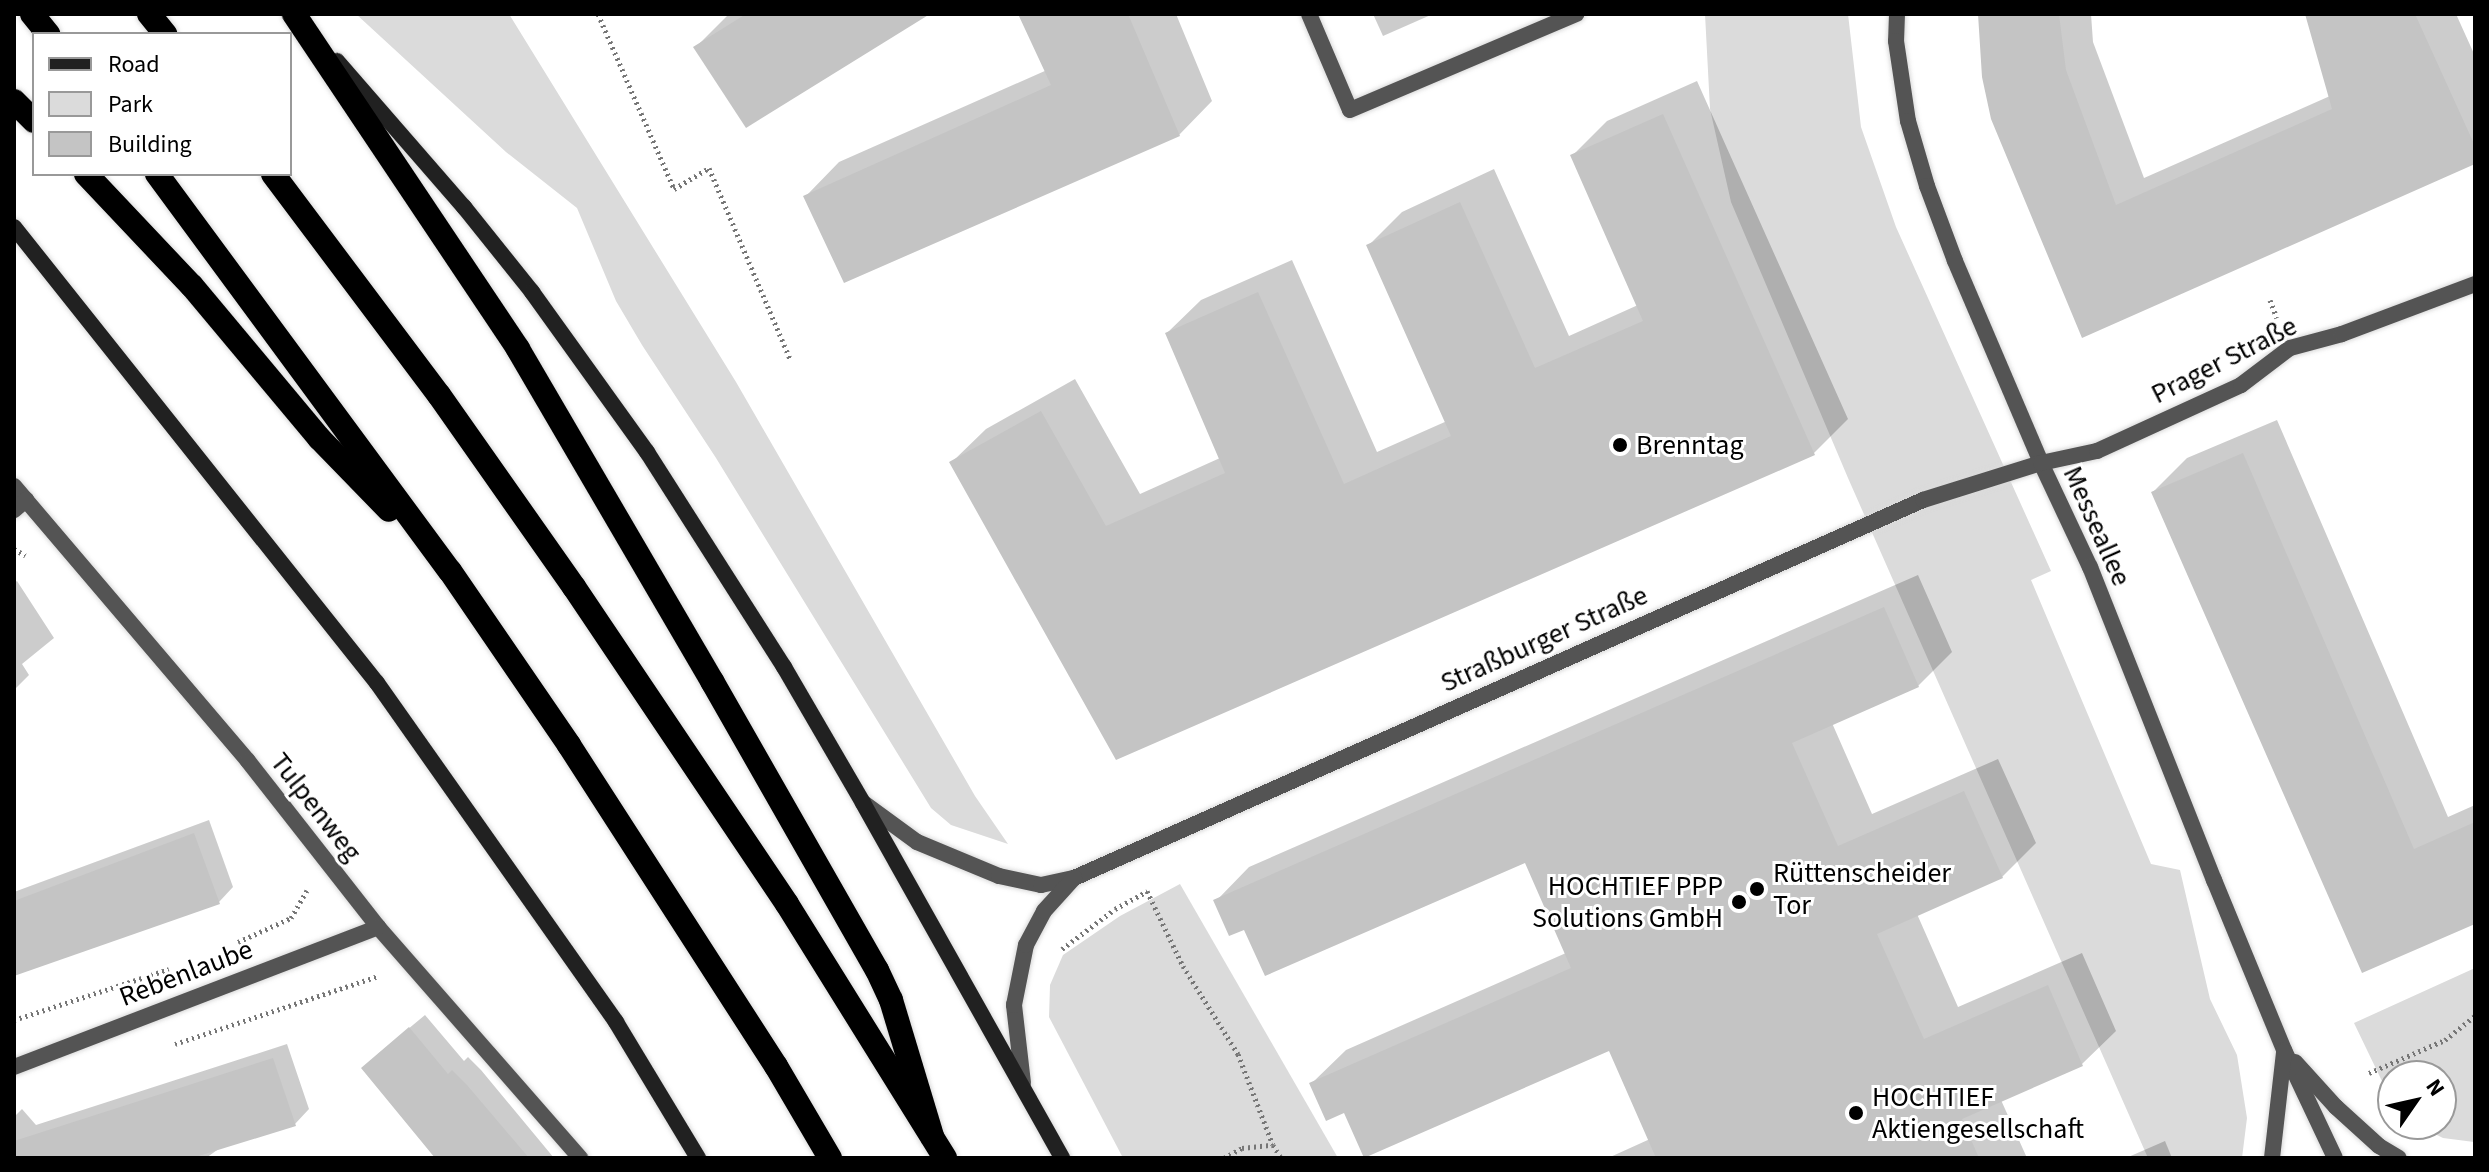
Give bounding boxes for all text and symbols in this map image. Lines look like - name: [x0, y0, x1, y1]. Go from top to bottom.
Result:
- legend: [32, 32, 292, 176]
- text: Road: [108, 47, 160, 82]
- text: Park: [108, 87, 153, 122]
- text: Building: [108, 127, 192, 162]
- street label: Prager Straße: [2146, 309, 2302, 411]
- place label: Brenntag: [1636, 428, 1744, 462]
- marker: Brenntag: [1611, 436, 1629, 454]
- street label: Messeallee: [2056, 461, 2138, 591]
- street label: Straßburger Straße: [1435, 578, 1653, 700]
- street label: Tulpenweg: [263, 746, 369, 868]
- place label: Rüttenscheider Tor: [1773, 856, 1951, 922]
- place label: HOCHTIEF PPP Solutions GmbH: [1532, 869, 1723, 935]
- marker: Rüttenscheider Tor: [1748, 880, 1766, 898]
- marker: HOCHTIEF PPP Solutions GmbH: [1730, 893, 1748, 911]
- street label: Rebenlaube: [115, 932, 257, 1014]
- north arrow: [2377, 1060, 2457, 1140]
- text: N: [2418, 1073, 2453, 1103]
- place label: HOCHTIEF Aktiengesellschaft: [1872, 1080, 2084, 1146]
- marker: HOCHTIEF Aktiengesellschaft: [1847, 1104, 1865, 1122]

